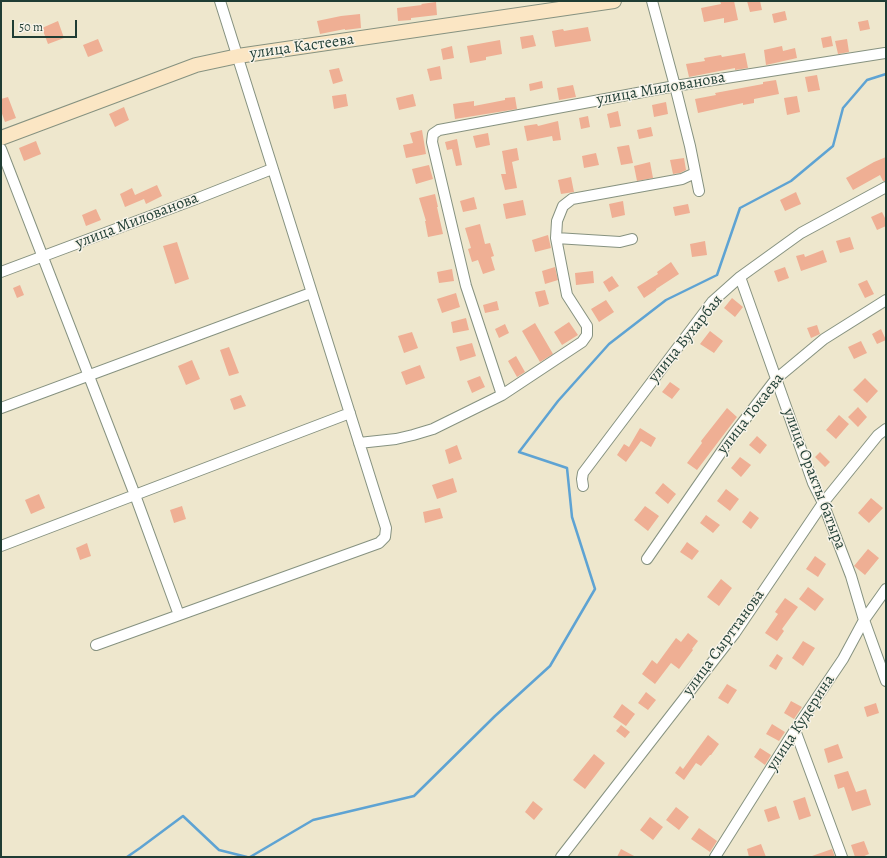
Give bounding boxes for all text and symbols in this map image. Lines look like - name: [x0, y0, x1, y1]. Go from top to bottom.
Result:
- scale bar: [14, 12, 79, 38]
- text: 50 m: [19, 19, 43, 35]
- street label: улица Кастеева: [249, 30, 355, 64]
- street label: улица Милованова: [595, 68, 727, 110]
- street label: улица Милованова: [73, 189, 201, 253]
- street label: улица Бухарбая: [645, 291, 727, 387]
- street label: улица Токаева: [713, 370, 789, 458]
- street label: улица Оракты батыра: [778, 406, 850, 552]
- street label: улица Сырттанова: [679, 586, 769, 700]
- street label: улица Кудерина: [763, 671, 839, 775]

